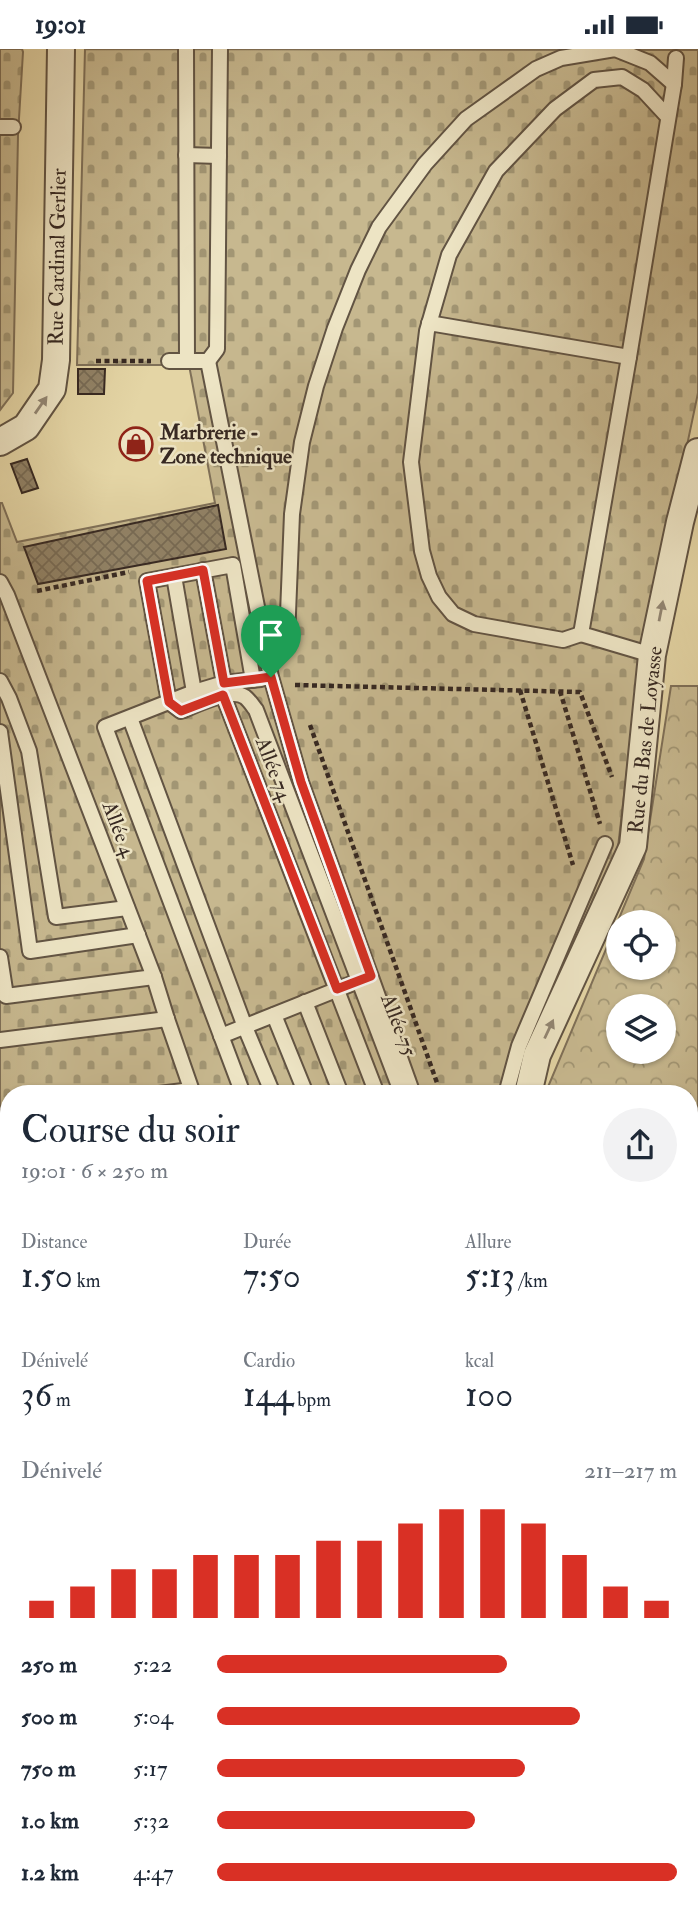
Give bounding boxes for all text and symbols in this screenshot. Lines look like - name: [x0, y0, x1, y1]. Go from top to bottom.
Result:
- text: 19:01: [35, 9, 86, 41]
- street label: Rue Cardinal Gerlier: [42, 168, 73, 346]
- one-way arrow: [34, 396, 48, 414]
- place label: Marbrerie - Zone technique: [159, 419, 292, 470]
- shop icon: Marbrerie - Zone technique: [117, 425, 155, 463]
- one-way arrow: [656, 600, 667, 622]
- pin: [241, 605, 301, 677]
- icon: arrive: [252, 616, 290, 654]
- street label: Rue du Bas de Loyasse: [622, 645, 669, 835]
- street label: Allée 74: [249, 732, 299, 807]
- street label: Allée 4: [95, 797, 142, 862]
- map controls: [606, 910, 676, 1064]
- button: locate: [606, 910, 676, 980]
- street label: Allée 75: [374, 989, 423, 1061]
- button: layers: [606, 994, 676, 1064]
- one-way arrow: [543, 1019, 555, 1039]
- text: Course du soir: [21, 1106, 240, 1154]
- button: share: [603, 1108, 677, 1182]
- text: 19:01 · 6 × 250 m: [21, 1156, 168, 1185]
- text: Distance: [21, 1230, 87, 1254]
- text: Durée: [243, 1230, 291, 1254]
- text: Allure: [465, 1230, 512, 1254]
- text: 1.50: [21, 1254, 73, 1298]
- text: 7:50: [243, 1254, 301, 1298]
- text: 5:13: [465, 1254, 515, 1298]
- text: km: [73, 1269, 101, 1293]
- text: /km: [515, 1269, 548, 1293]
- text: Dénivelé: [21, 1349, 88, 1373]
- text: Cardio: [243, 1349, 295, 1373]
- text: kcal: [465, 1349, 494, 1373]
- text: 36: [21, 1373, 52, 1417]
- text: 144: [243, 1373, 293, 1417]
- text: 100: [465, 1373, 513, 1417]
- text: m: [52, 1388, 71, 1412]
- text: bpm: [293, 1388, 331, 1412]
- text: Dénivelé: [21, 1456, 102, 1485]
- text: 211–217 m: [584, 1456, 677, 1485]
- text: 250 m: [21, 1650, 77, 1679]
- text: 5:22: [133, 1650, 172, 1679]
- text: 500 m: [21, 1702, 77, 1731]
- text: 5:04: [133, 1702, 173, 1731]
- text: 750 m: [21, 1754, 76, 1783]
- text: 5:17: [133, 1754, 168, 1783]
- text: 1.0 km: [21, 1806, 79, 1835]
- text: 5:32: [133, 1806, 169, 1835]
- text: 1.2 km: [21, 1858, 79, 1887]
- text: 4:47: [133, 1858, 174, 1887]

